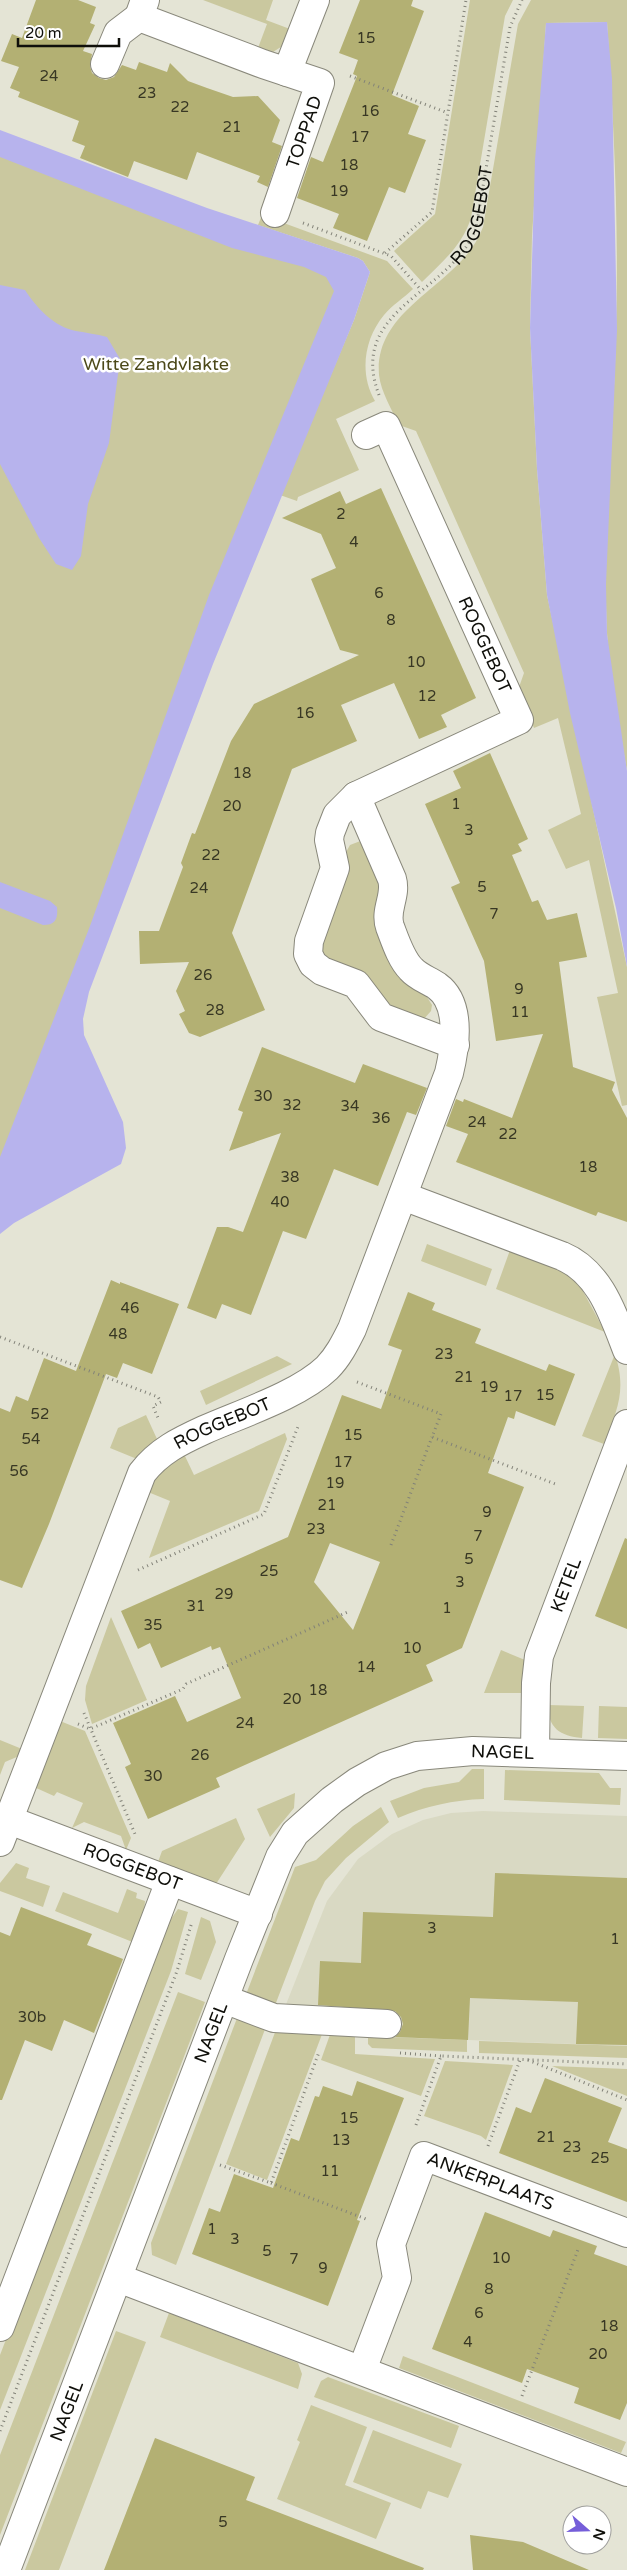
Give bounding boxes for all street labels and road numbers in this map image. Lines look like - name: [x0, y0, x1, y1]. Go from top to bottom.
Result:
- street label: TOPPAD: [281, 93, 327, 171]
- street label: ROGGEBOT: [445, 164, 497, 270]
- street label: ROGGEBOT: [454, 593, 516, 697]
- street label: ROGGEBOT: [170, 1393, 274, 1454]
- street label: KETEL: [546, 1554, 586, 1615]
- street label: NAGEL: [471, 1740, 535, 1764]
- street label: ROGGEBOT: [80, 1838, 185, 1895]
- street label: NAGEL: [189, 1999, 233, 2066]
- street label: ANKERPLAATS: [424, 2147, 557, 2215]
- street label: NAGEL: [45, 2377, 88, 2445]

